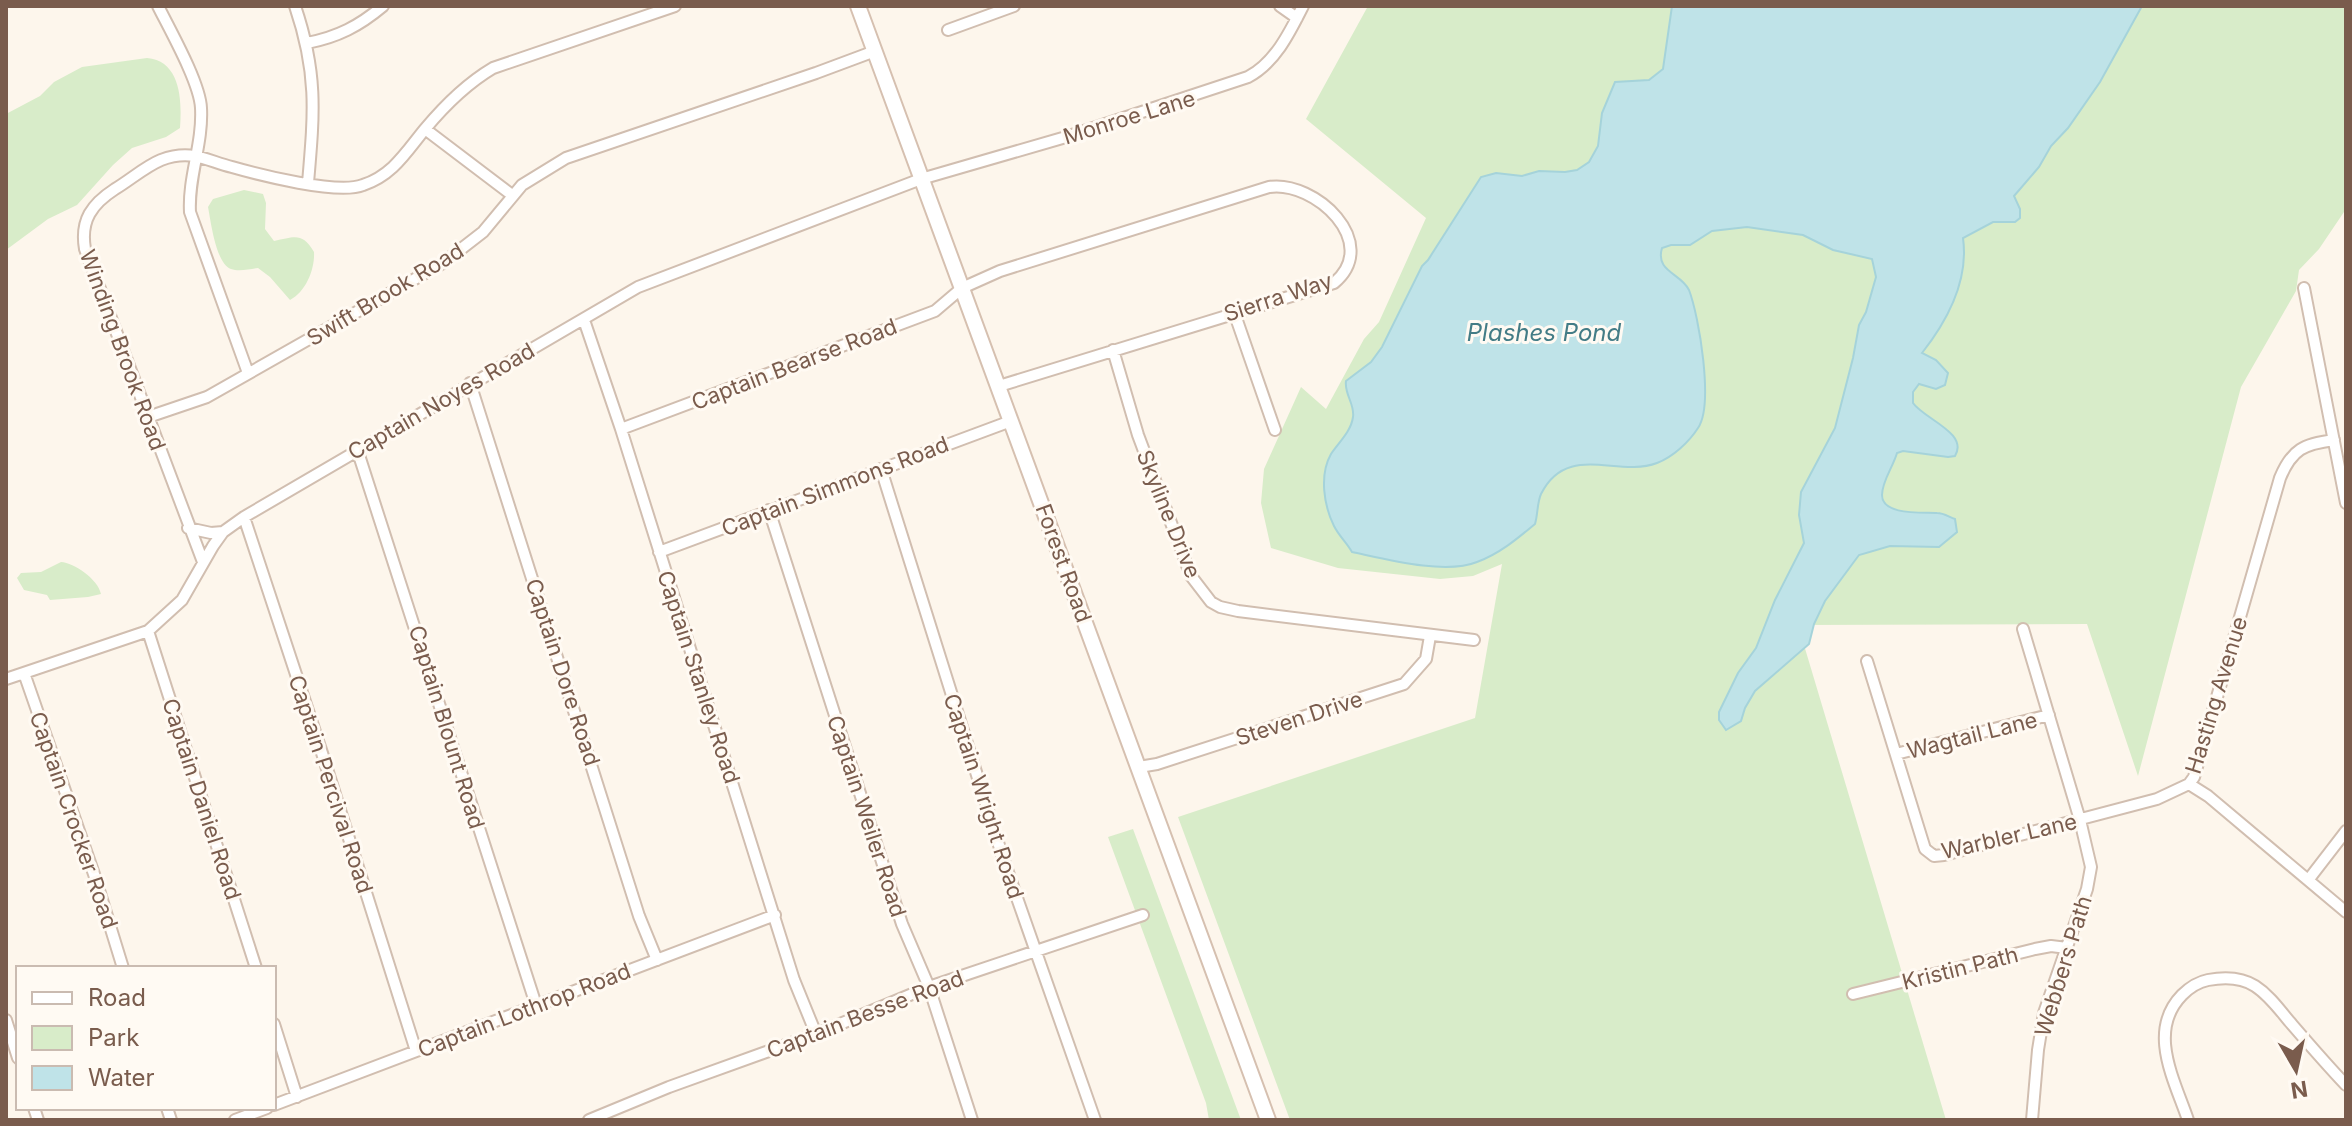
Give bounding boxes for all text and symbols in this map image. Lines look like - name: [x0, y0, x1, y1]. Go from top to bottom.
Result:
- street label: Monroe Lane: [1060, 85, 1198, 149]
- street label: Swift Brook Road: [302, 237, 468, 351]
- street label: Winding Brook Road: [75, 246, 171, 454]
- street label: Sierra Way: [1220, 267, 1336, 327]
- street label: Captain Bearse Road: [688, 313, 900, 415]
- water label: Plashes Pond: [1467, 318, 1622, 347]
- street label: Captain Noyes Road: [343, 337, 539, 465]
- street label: Captain Simmons Road: [718, 431, 952, 541]
- street label: Skyline Drive: [1131, 446, 1207, 582]
- street label: Forest Road: [1031, 500, 1097, 626]
- street label: Captain Stanley Road: [652, 567, 746, 787]
- street label: Captain Dore Road: [520, 575, 606, 769]
- street label: Hasting Avenue: [2180, 613, 2252, 777]
- street label: Captain Blount Road: [404, 622, 490, 832]
- street label: Captain Percival Road: [283, 672, 379, 896]
- street label: Steven Drive: [1232, 685, 1366, 751]
- street label: Captain Wright Road: [939, 690, 1029, 902]
- street label: Captain Daniel Road: [157, 695, 247, 903]
- street label: Wagtail Lane: [1904, 706, 2040, 764]
- street label: Captain Crocker Road: [25, 708, 123, 932]
- street label: Captain Weiler Road: [822, 712, 912, 920]
- street label: Warbler Lane: [1939, 808, 2079, 864]
- street label: Webbers Path: [2029, 892, 2097, 1040]
- street label: Kristin Path: [1899, 941, 2021, 995]
- street label: Captain Lothrop Road: [414, 957, 634, 1063]
- street label: Captain Besse Road: [763, 964, 967, 1064]
- legend: [16, 966, 276, 1110]
- text: Road: [88, 983, 146, 1012]
- text: Park: [88, 1023, 139, 1052]
- north arrow: [2256, 1030, 2336, 1110]
- text: Water: [88, 1063, 155, 1092]
- text: N: [2289, 1076, 2309, 1104]

